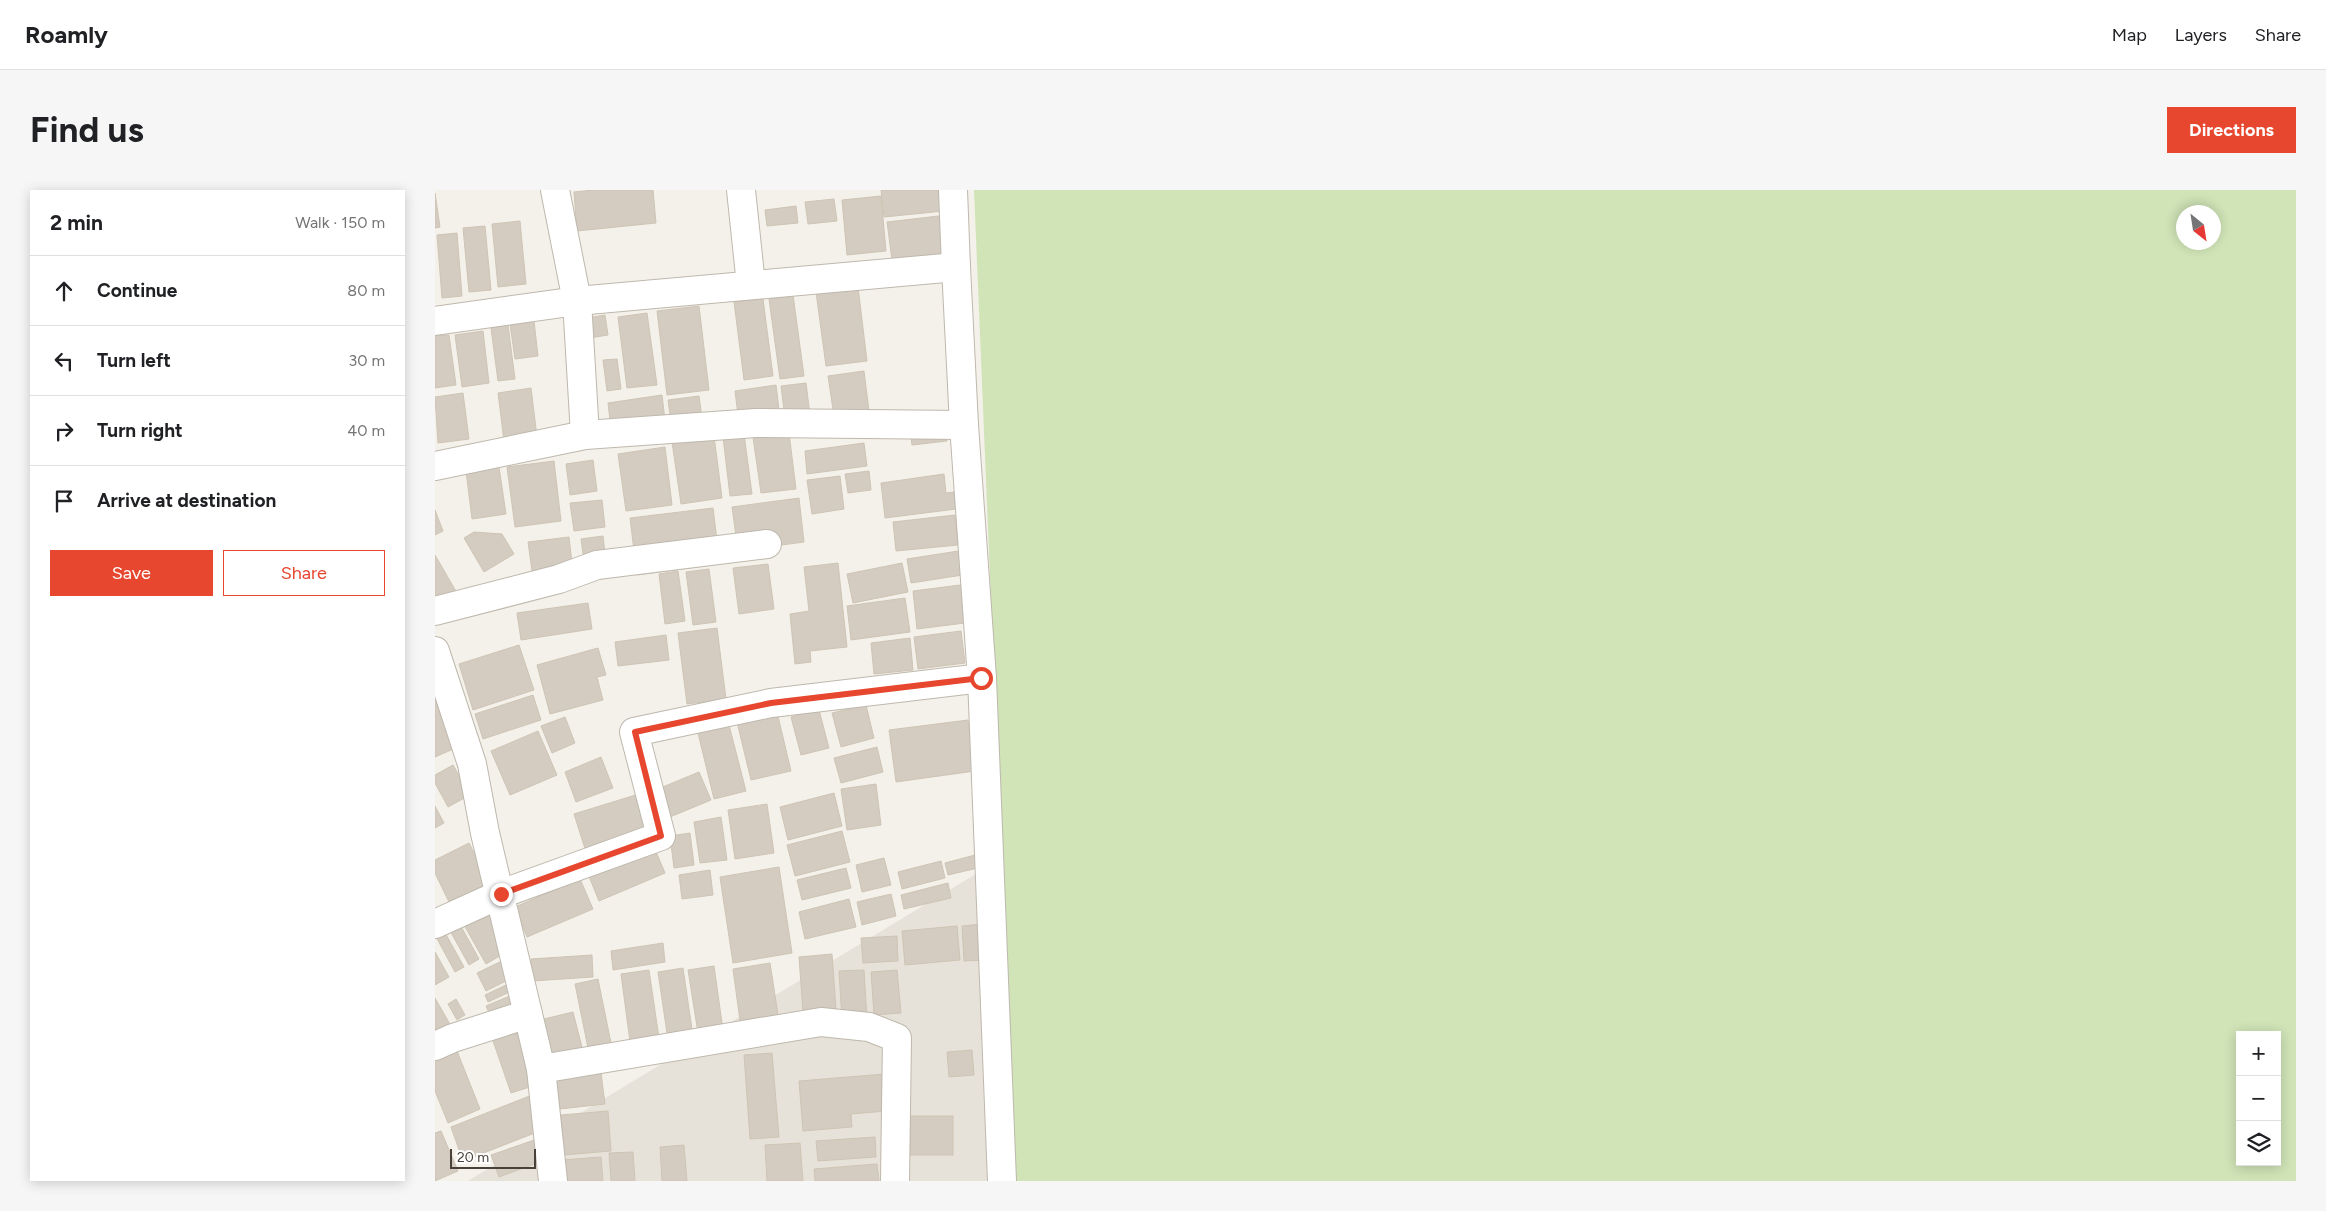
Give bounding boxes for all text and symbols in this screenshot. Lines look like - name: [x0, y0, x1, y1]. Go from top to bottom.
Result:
- text: Roamly: [25, 20, 108, 49]
- text: Map: [2112, 24, 2147, 46]
- text: Layers: [2175, 24, 2227, 46]
- text: Share: [2255, 24, 2301, 46]
- button: Directions: [2167, 107, 2296, 153]
- text: Find us: [30, 109, 144, 151]
- north arrow: [2176, 205, 2221, 250]
- text: 2 min: [50, 210, 103, 235]
- text: Walk · 150 m: [295, 213, 385, 232]
- icon: ahead: [50, 277, 78, 305]
- text: Continue: [97, 279, 177, 302]
- text: 80 m: [347, 281, 385, 300]
- icon: left: [50, 347, 78, 375]
- text: Turn left: [97, 349, 171, 372]
- text: 30 m: [348, 351, 385, 370]
- icon: right: [50, 417, 78, 445]
- text: Turn right: [97, 419, 183, 442]
- text: 40 m: [347, 421, 385, 440]
- icon: arrive: [50, 487, 78, 515]
- text: Arrive at destination: [97, 489, 276, 512]
- button: Save: [50, 550, 213, 596]
- button: Share: [223, 550, 385, 596]
- route start: [970, 667, 993, 690]
- route end: [490, 883, 513, 906]
- map controls: [2236, 1031, 2281, 1166]
- button: +: [2236, 1031, 2281, 1076]
- button: −: [2236, 1076, 2281, 1121]
- button: layers: [2236, 1121, 2281, 1166]
- scale bar: [450, 1146, 536, 1169]
- text: 20 m: [457, 1149, 489, 1166]

